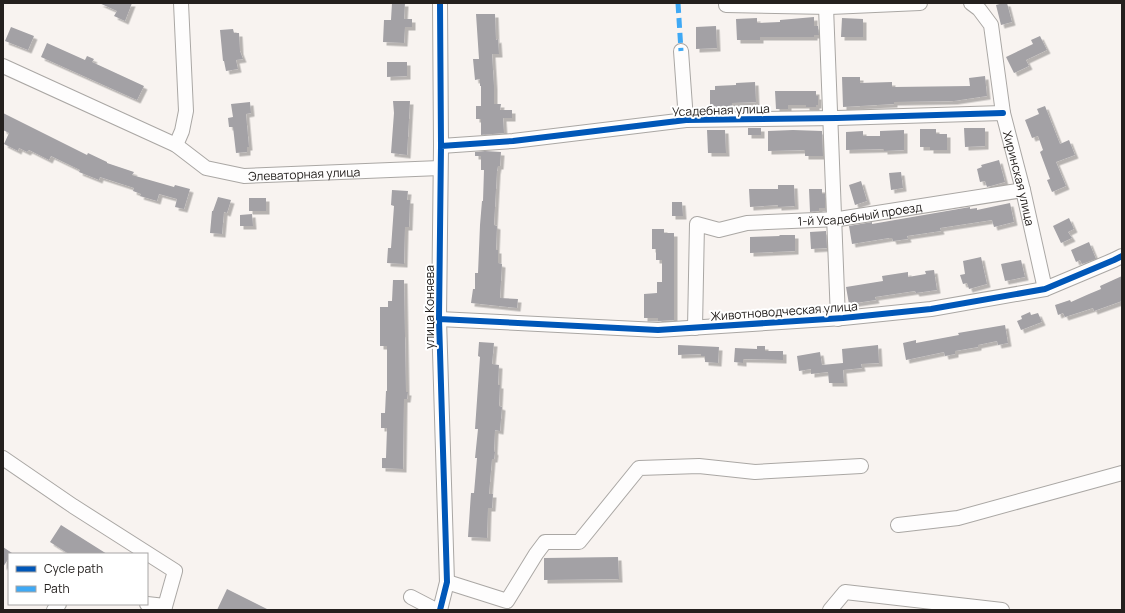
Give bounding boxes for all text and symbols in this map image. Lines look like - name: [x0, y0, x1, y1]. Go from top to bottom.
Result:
- street label: Усадебная улица: [672, 100, 770, 120]
- street label: Хиринская улица: [999, 129, 1039, 227]
- street label: Элеваторная улица: [248, 163, 361, 184]
- street label: 1-й Усадебный проезд: [797, 198, 923, 229]
- street label: улица Коняева: [421, 265, 438, 349]
- street label: Животноводческая улица: [710, 297, 858, 325]
- legend: [8, 553, 148, 605]
- text: Cycle path: [44, 560, 103, 577]
- text: Path: [44, 580, 70, 597]

